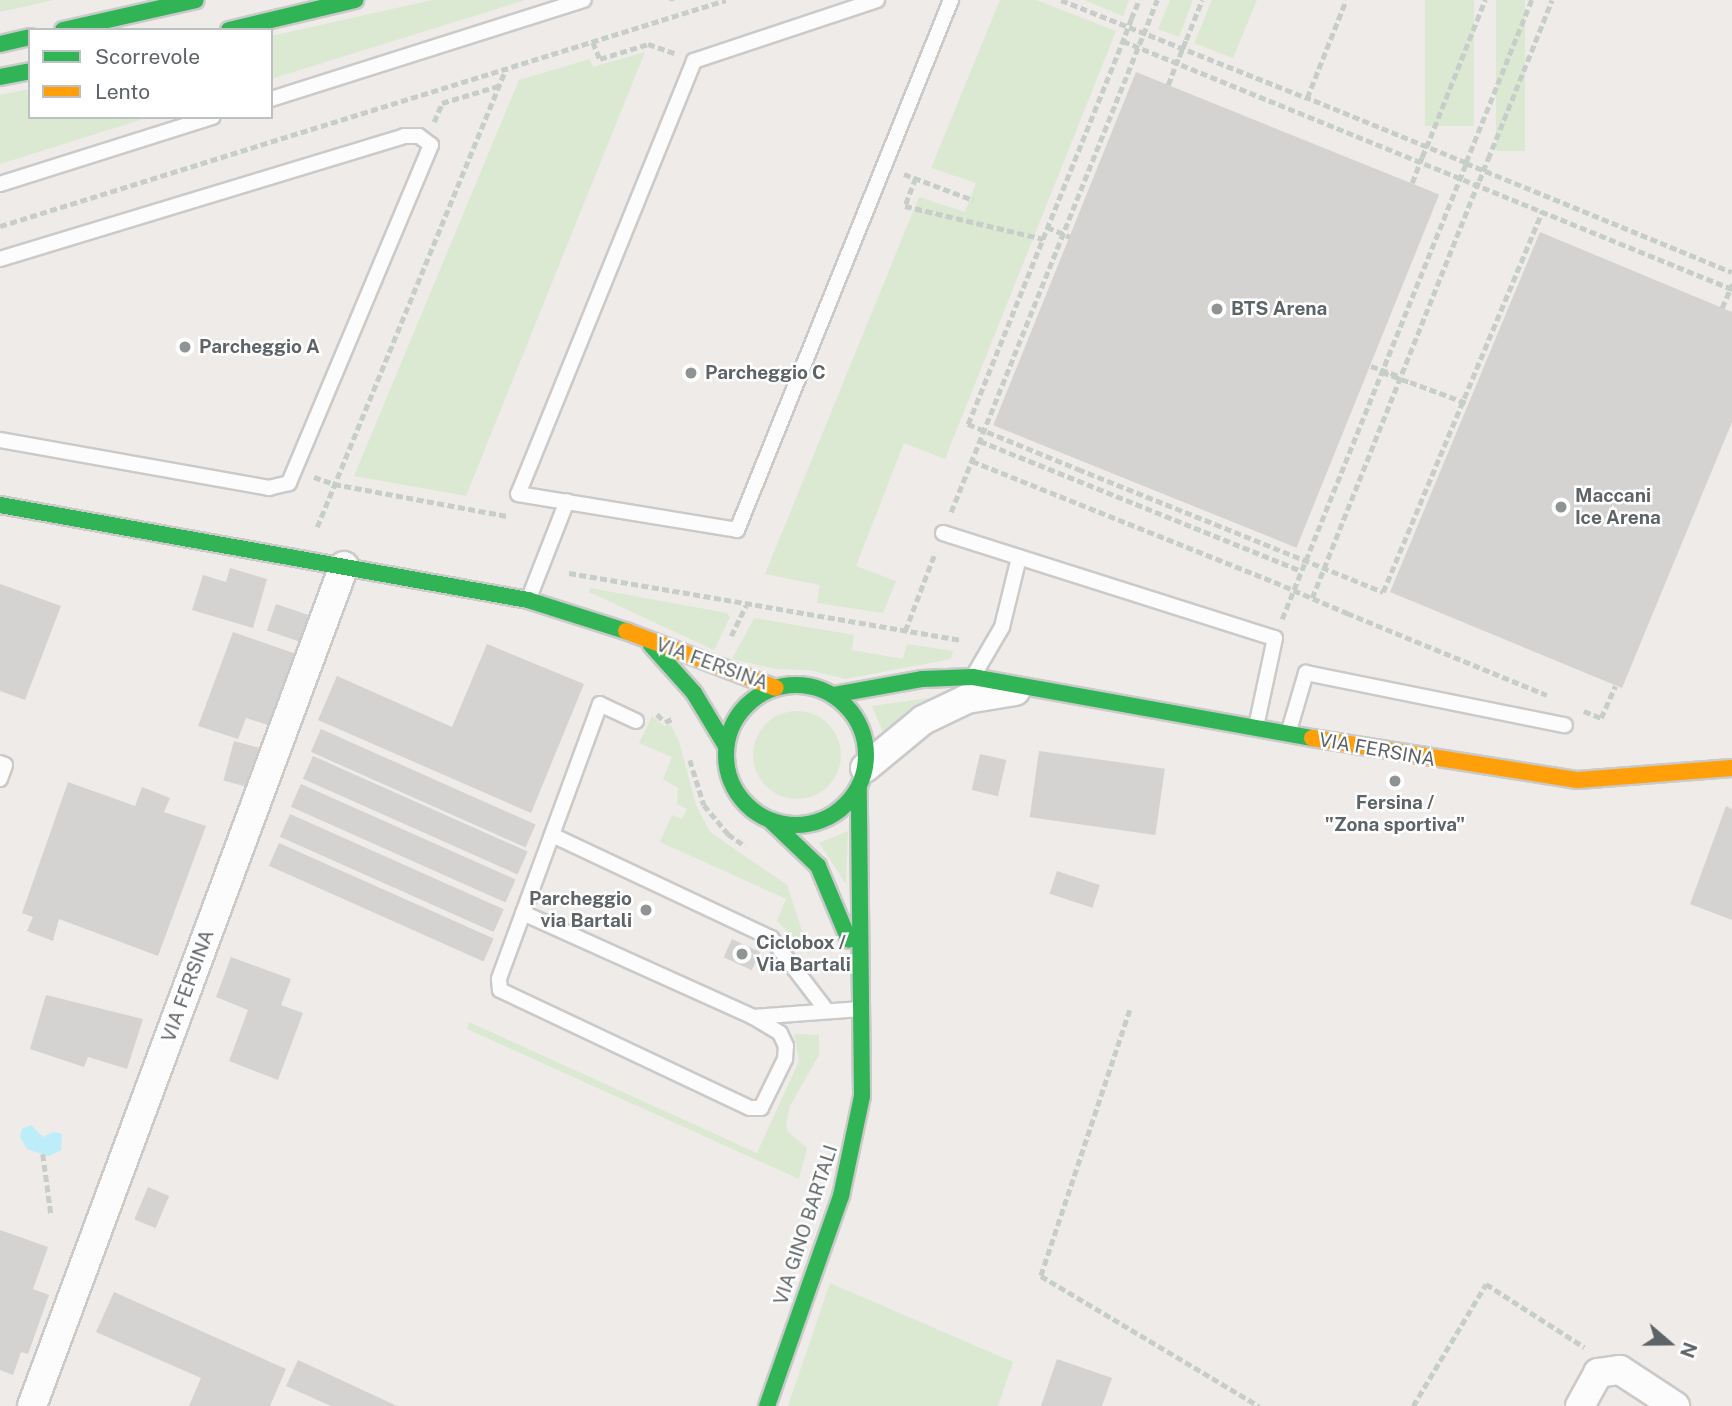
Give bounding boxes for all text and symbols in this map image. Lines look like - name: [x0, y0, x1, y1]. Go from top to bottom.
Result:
- legend: [28, 28, 273, 119]
- text: Scorrevole: [95, 44, 200, 69]
- text: Lento: [95, 79, 150, 104]
- place label: BTS Arena: [1231, 298, 1327, 320]
- marker: BTS Arena: [1209, 301, 1225, 317]
- place label: Parcheggio A: [199, 336, 320, 358]
- marker: Parcheggio A: [177, 339, 193, 355]
- place label: Parcheggio C: [705, 362, 826, 384]
- marker: Parcheggio C: [683, 365, 699, 381]
- place label: Maccani Ice Arena: [1575, 485, 1661, 529]
- marker: Maccani Ice Arena: [1553, 499, 1569, 515]
- street label: VIA FERSINA: [653, 633, 771, 695]
- street label: VIA FERSINA: [1317, 729, 1437, 771]
- marker: Fersina / "Zona sportiva": [1387, 773, 1403, 789]
- place label: Fersina / "Zona sportiva": [1325, 792, 1465, 836]
- place label: Parcheggio via Bartali: [529, 888, 632, 932]
- marker: Parcheggio via Bartali: [638, 902, 654, 918]
- street label: VIA FERSINA: [157, 927, 219, 1045]
- place label: Ciclobox / Via Bartali: [756, 932, 851, 976]
- marker: Ciclobox / Via Bartali: [734, 946, 750, 962]
- street label: VIA GINO BARTALI: [769, 1142, 843, 1308]
- north arrow: [1634, 1308, 1704, 1378]
- text: N: [1676, 1339, 1702, 1361]

